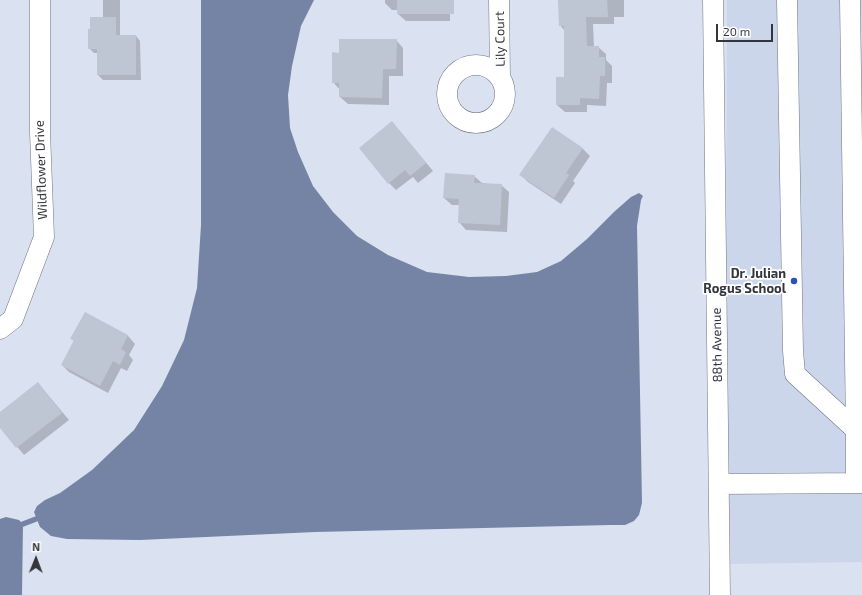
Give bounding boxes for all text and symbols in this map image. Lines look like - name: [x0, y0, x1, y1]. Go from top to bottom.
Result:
- street label: Lily Court: [492, 11, 508, 67]
- scale bar: [718, 16, 775, 42]
- text: 20 m: [723, 24, 750, 38]
- street label: Wildflower Drive: [31, 120, 51, 220]
- place label: Dr. Julian Rogus School: [703, 266, 786, 297]
- marker: Dr. Julian Rogus School: [789, 276, 799, 286]
- street label: 88th Avenue: [709, 307, 725, 383]
- north arrow: [16, 539, 56, 579]
- text: N: [32, 540, 40, 553]

